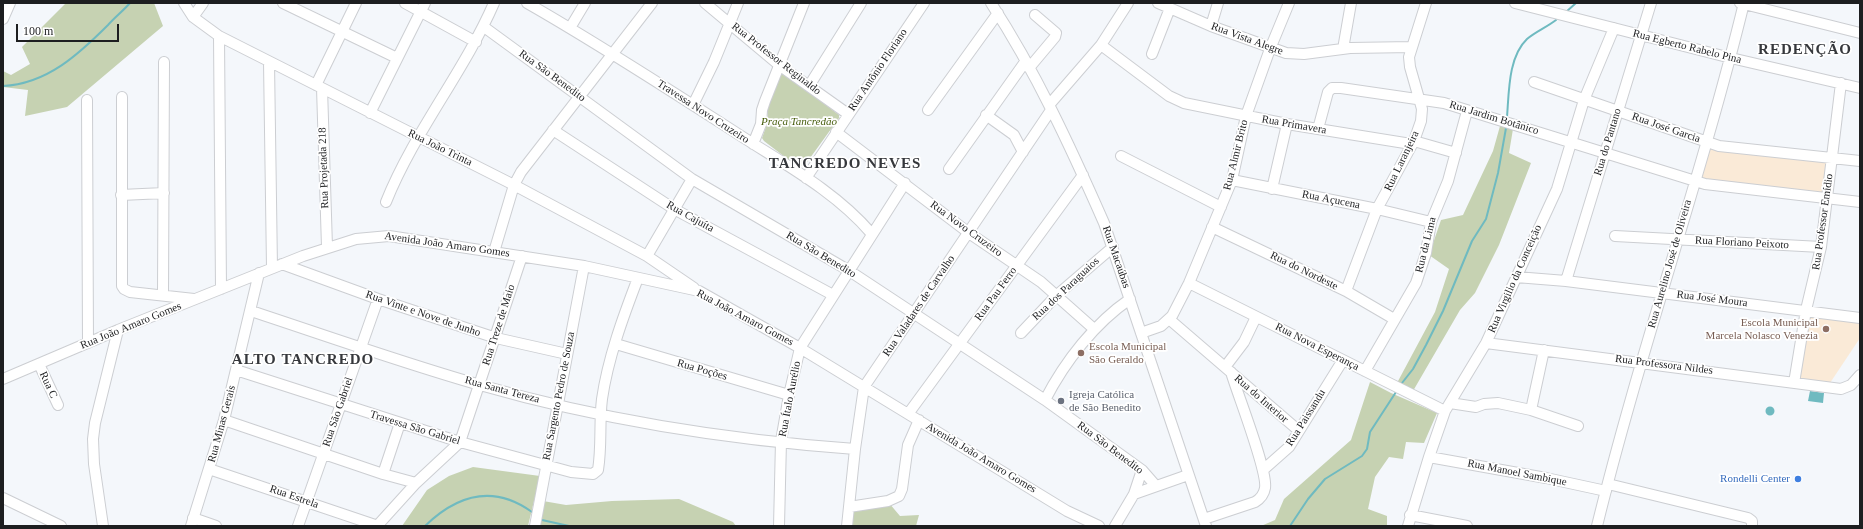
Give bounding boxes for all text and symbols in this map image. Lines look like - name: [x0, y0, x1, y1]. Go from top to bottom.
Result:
- scale bar: [18, 16, 121, 42]
- street label: Rua Professor Reginaldo: [729, 20, 823, 98]
- street label: Rua Vista Alegre: [1209, 20, 1285, 58]
- text: 100 m: [23, 24, 53, 38]
- street label: Rua Antônio Floriano: [846, 26, 910, 114]
- street label: Rua Egberto Rabelo Pina: [1631, 27, 1743, 67]
- district label: REDENÇÃO: [1758, 41, 1852, 59]
- street label: Rua São Benedito: [516, 47, 588, 105]
- street label: Travessa Novo Cruzeiro: [654, 77, 752, 147]
- street label: Rua Jardim Botânico: [1448, 98, 1540, 138]
- street label: Rua do Pantano: [1592, 107, 1624, 177]
- street label: Rua José Garcia: [1630, 110, 1702, 146]
- street label: Rua Primavera: [1261, 113, 1327, 137]
- park label: Praça Tancredão: [761, 115, 837, 129]
- street label: Rua Almir Brito: [1221, 118, 1251, 192]
- street label: Rua Projetada 218: [316, 127, 332, 209]
- street label: Rua João Trinta: [406, 127, 474, 169]
- street label: Rua Laranjeira: [1382, 129, 1422, 193]
- district label: TANCREDO NEVES: [769, 155, 921, 173]
- street label: Rua Professor Emídio: [1810, 173, 1836, 271]
- street label: Rua Açucena: [1301, 188, 1361, 212]
- street label: Rua Novo Cruzeiro: [927, 198, 1005, 260]
- street label: Rua Aurelino José de Oliveira: [1645, 198, 1695, 330]
- street label: Rua Cajuíta: [664, 199, 716, 235]
- street label: Rua da Lima: [1413, 216, 1439, 274]
- street label: Rua Virgilio da Conceição: [1485, 223, 1545, 335]
- street label: Rua Macaúbas: [1099, 224, 1133, 290]
- street label: Rua São Benedito: [784, 229, 858, 281]
- street label: Avenida João Amaro Gomes: [383, 230, 511, 260]
- street label: Rua Floriano Peixoto: [1695, 234, 1789, 252]
- street label: Rua do Nordeste: [1268, 249, 1340, 293]
- street label: Rua Valadares de Carvalho: [880, 253, 958, 359]
- street label: Rua dos Paraguaios: [1030, 255, 1102, 323]
- street label: Rua Pau Ferro: [972, 264, 1020, 324]
- street label: Rua Treze de Maio: [480, 283, 518, 367]
- street label: Rua João Amaro Gomes: [694, 287, 796, 349]
- street label: Rua Vinte e Nove de Junho: [364, 288, 482, 340]
- street label: Rua José Moura: [1676, 288, 1748, 310]
- street label: Rua João Amaro Gomes: [79, 300, 183, 352]
- place label: Escola Municipal Marcela Nolasco Venezia: [1706, 316, 1818, 342]
- street label: Rua Nova Esperança: [1273, 320, 1361, 374]
- marker: Escola Municipal Marcela Nolasco Venezia: [1821, 324, 1831, 334]
- street label: Rua Sargento Pedro de Souza: [540, 331, 578, 461]
- place label: Escola Municipal São Geraldo: [1089, 340, 1166, 366]
- marker: Escola Municipal São Geraldo: [1076, 348, 1086, 358]
- district label: ALTO TANCREDO: [232, 351, 374, 369]
- street label: Rua Professora Nildes: [1614, 352, 1714, 378]
- street label: Rua Poções: [675, 357, 729, 383]
- street label: Rua Ítalo Aurélio: [776, 360, 804, 438]
- street label: Rua C: [36, 370, 60, 400]
- street label: Rua do Interior: [1231, 372, 1291, 426]
- street label: Rua Santa Tereza: [463, 374, 541, 406]
- street label: Rua São Gabriel: [320, 375, 356, 449]
- street label: Rua Minas Gerais: [205, 384, 239, 464]
- street label: Rua Paissandu: [1283, 387, 1329, 449]
- place label: Igreja Católica de São Benedito: [1069, 388, 1141, 414]
- marker: Igreja Católica de São Benedito: [1056, 396, 1066, 406]
- street label: Travessa São Gabriel: [368, 408, 462, 448]
- street label: Rua São Benedito: [1074, 419, 1146, 477]
- street label: Avenida João Amaro Gomes: [923, 420, 1039, 496]
- street label: Rua Manoel Sambique: [1466, 457, 1568, 489]
- place label: Rondelli Center: [1720, 472, 1790, 486]
- marker: Rondelli Center: [1793, 474, 1803, 484]
- street label: Rua Estrela: [268, 482, 320, 512]

